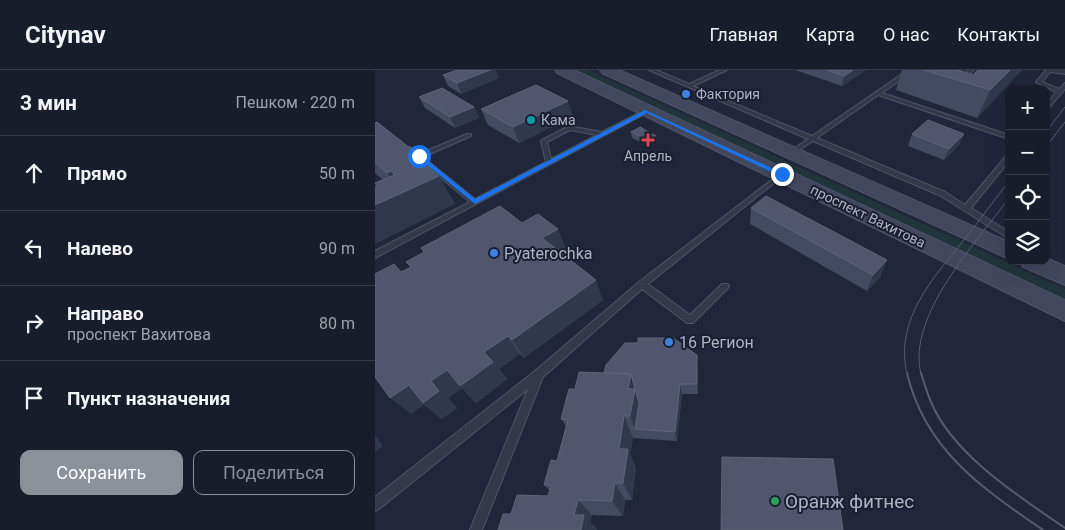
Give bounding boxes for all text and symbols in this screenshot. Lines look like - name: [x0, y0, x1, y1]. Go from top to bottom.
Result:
- text: Citynav: [25, 21, 106, 49]
- text: Главная: [709, 24, 778, 45]
- text: Карта: [806, 24, 855, 45]
- text: О нас: [883, 24, 929, 45]
- text: Контакты: [957, 24, 1040, 45]
- map controls: [1005, 85, 1050, 265]
- button: +: [1005, 85, 1050, 130]
- place label: Фактория: [696, 86, 760, 102]
- marker: Фактория: [680, 88, 692, 100]
- text: 3 мин: [20, 91, 77, 115]
- text: Пешком · 220 m: [236, 93, 355, 112]
- place label: Кама: [541, 112, 576, 128]
- marker: Кама: [525, 114, 537, 126]
- button: −: [1005, 130, 1050, 175]
- marker: Апрель: [642, 134, 654, 146]
- route start: [408, 145, 431, 168]
- place label: Апрель: [624, 148, 672, 164]
- icon: ahead: [20, 159, 48, 187]
- text: Прямо: [67, 162, 127, 185]
- route end: [771, 163, 794, 186]
- text: 50 m: [319, 164, 355, 183]
- button: locate: [1005, 175, 1050, 220]
- street label: проспект Вахитова: [808, 181, 928, 251]
- button: layers: [1005, 220, 1050, 265]
- icon: left: [20, 234, 48, 262]
- text: Налево: [67, 237, 133, 260]
- text: 90 m: [319, 239, 355, 258]
- place label: Pyaterochka: [504, 244, 592, 263]
- marker: Pyaterochka: [488, 247, 500, 259]
- text: Направо: [67, 302, 144, 325]
- icon: right: [20, 309, 48, 337]
- text: 80 m: [319, 314, 355, 333]
- text: проспект Вахитова: [67, 325, 211, 344]
- place label: 16 Регион: [679, 333, 754, 352]
- marker: 16 Регион: [663, 336, 675, 348]
- icon: arrive: [20, 384, 48, 412]
- text: Пункт назначения: [67, 387, 230, 410]
- button: Сохранить: [20, 450, 183, 495]
- button: Поделиться: [193, 450, 355, 495]
- place label: Оранж фитнес: [785, 490, 914, 513]
- marker: Оранж фитнес: [769, 495, 781, 507]

